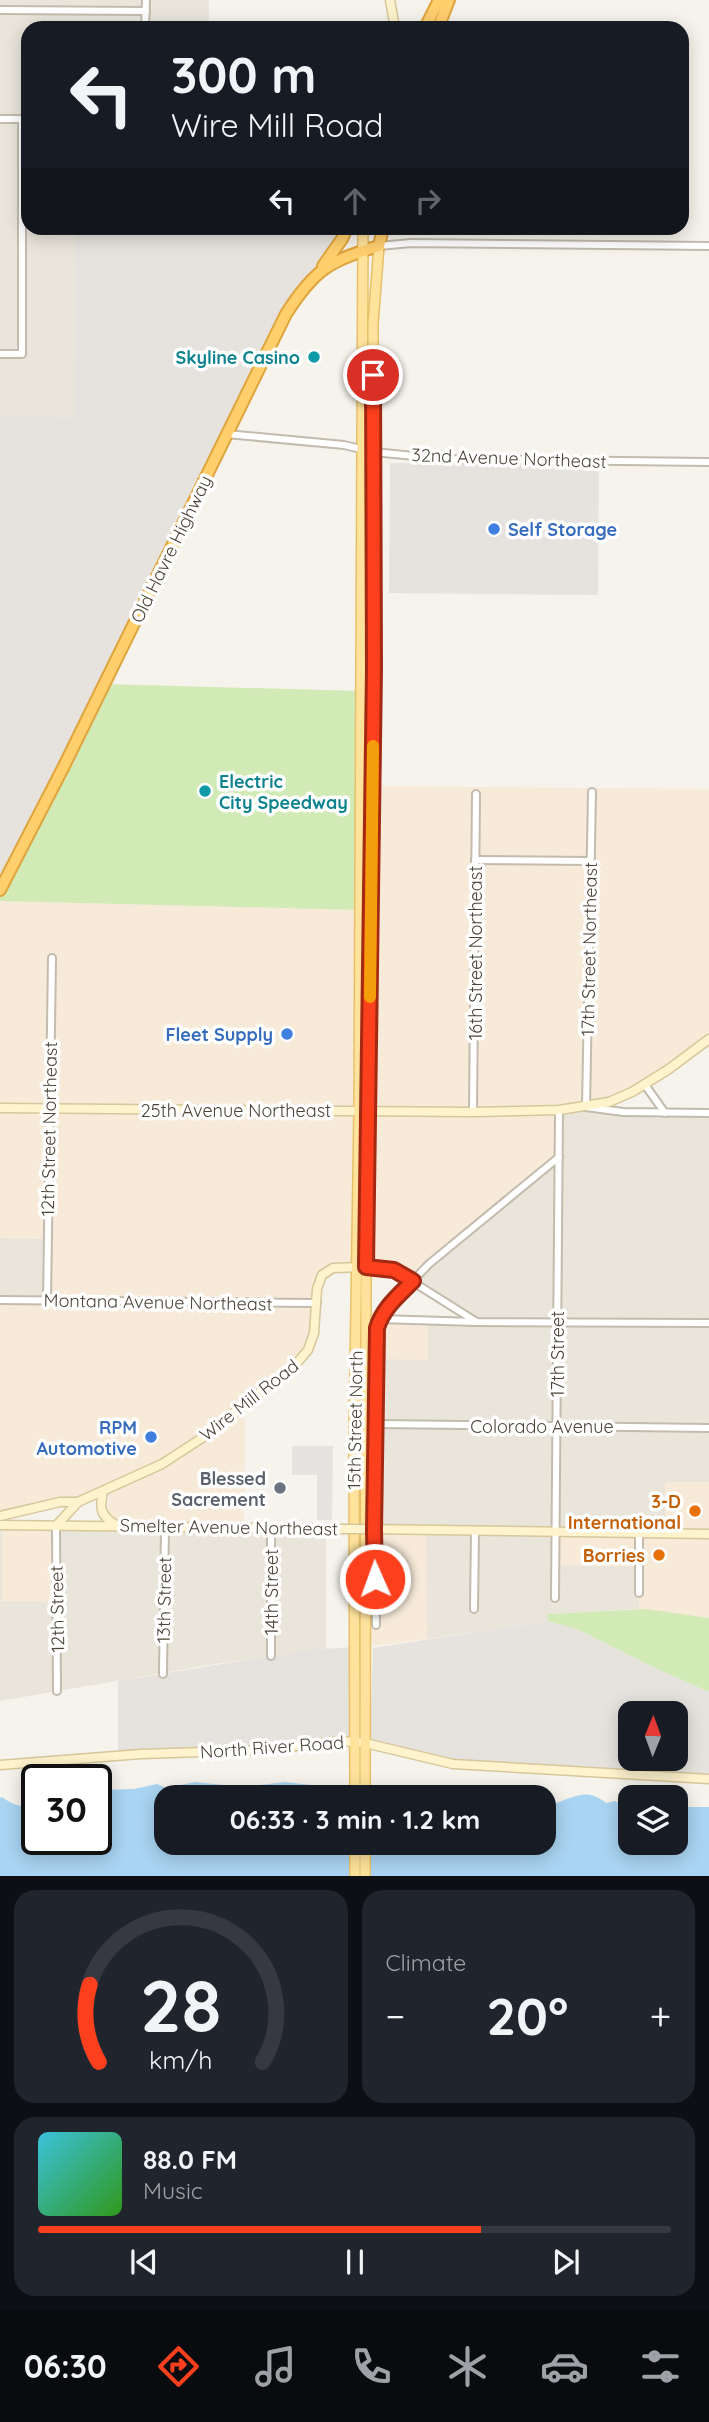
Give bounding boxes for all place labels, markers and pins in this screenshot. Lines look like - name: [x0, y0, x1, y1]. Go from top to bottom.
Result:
- pin: [343, 345, 403, 405]
- place label: Skyline Casino: [175, 346, 300, 369]
- marker: Skyline Casino: [306, 349, 322, 365]
- place label: Self Storage: [508, 518, 617, 541]
- marker: Self Storage: [486, 521, 502, 537]
- place label: Electric City Speedway: [219, 770, 348, 814]
- marker: Electric City Speedway: [197, 783, 213, 799]
- place label: Fleet Supply: [165, 1023, 273, 1046]
- marker: Fleet Supply: [279, 1026, 295, 1042]
- place label: RPM Automotive: [37, 1416, 137, 1460]
- marker: RPM Automotive: [143, 1429, 159, 1445]
- place label: Blessed Sacrement: [171, 1467, 266, 1511]
- marker: Blessed Sacrement: [272, 1480, 288, 1496]
- place label: 3-D International: [568, 1490, 681, 1534]
- marker: 3-D International: [687, 1503, 703, 1519]
- place label: Borries: [583, 1544, 645, 1567]
- marker: Borries: [651, 1547, 667, 1563]

